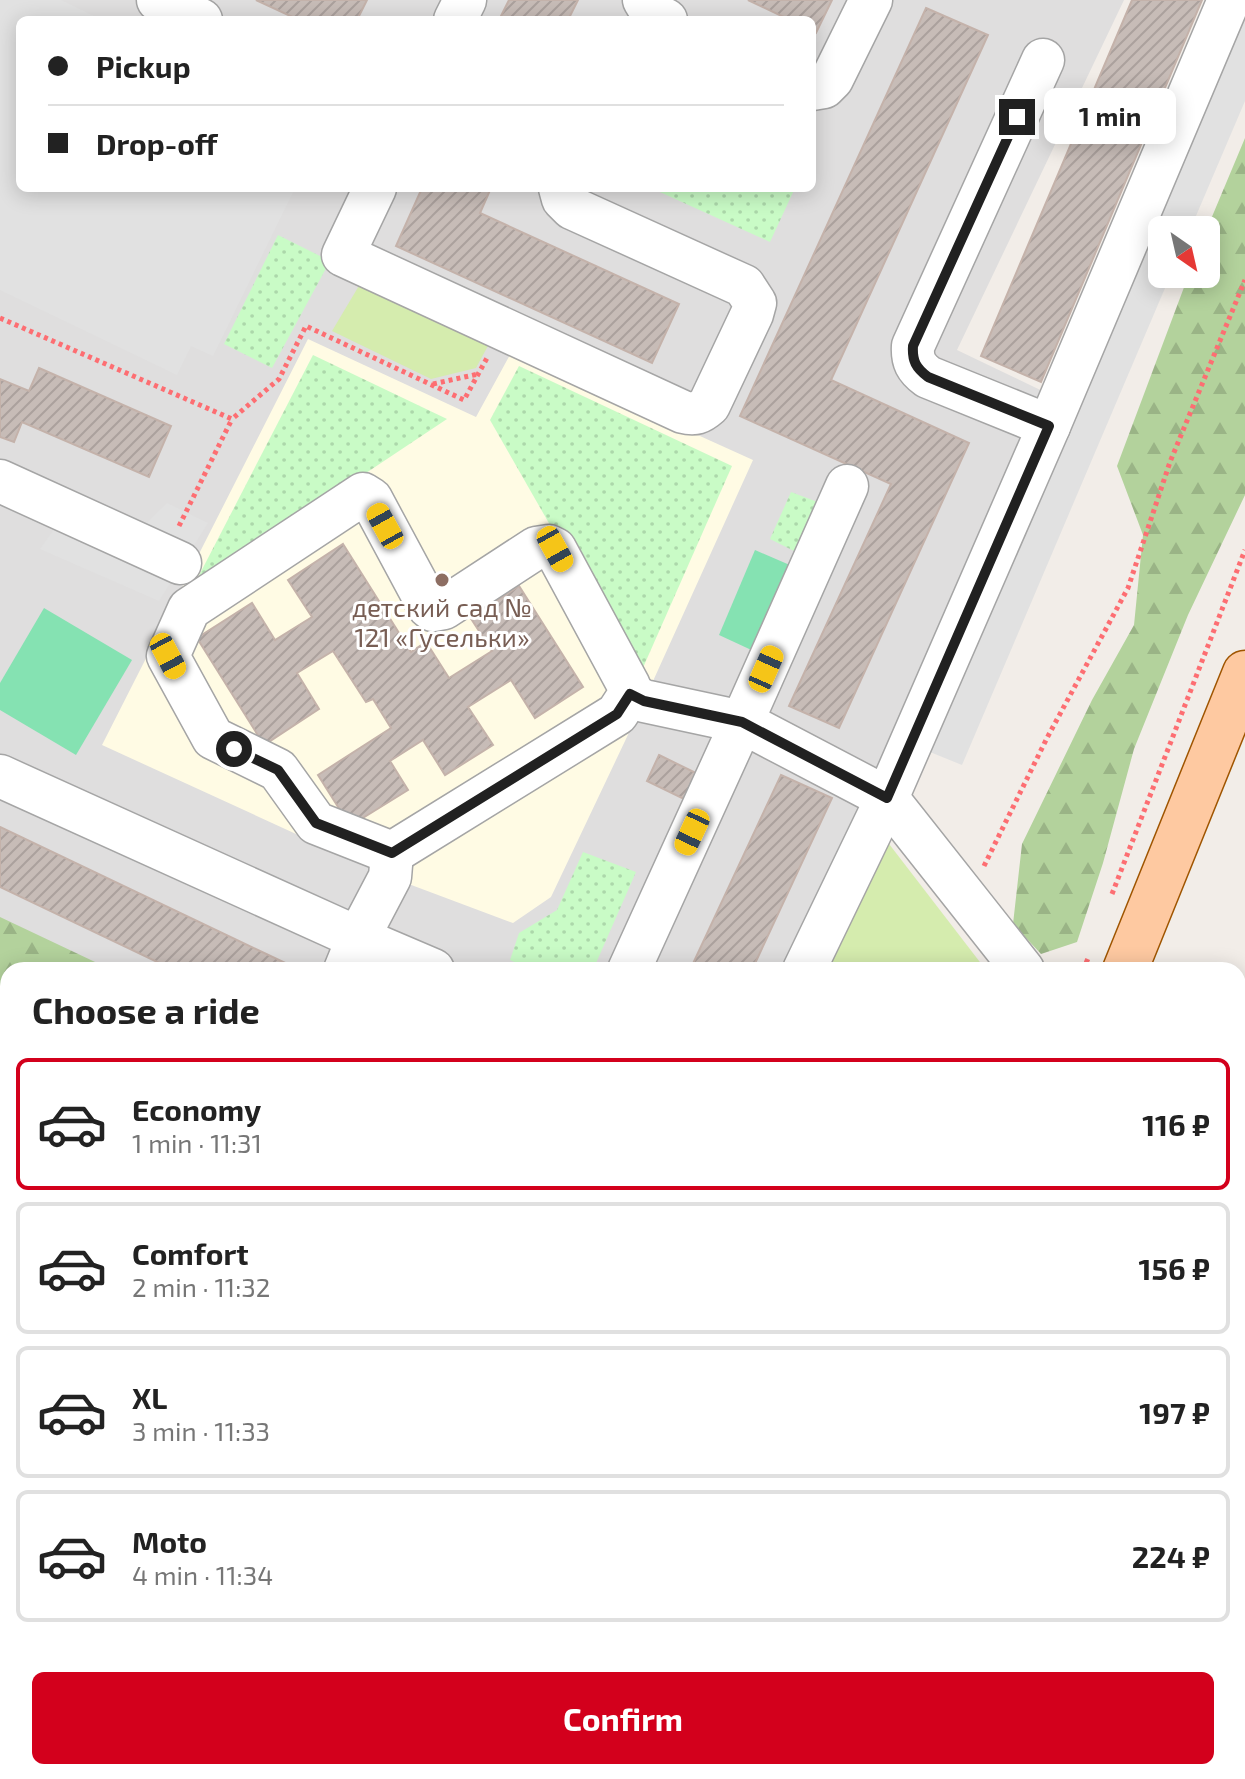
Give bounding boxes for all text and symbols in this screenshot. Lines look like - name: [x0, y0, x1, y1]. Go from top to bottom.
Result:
- text: Pickup: [96, 48, 191, 84]
- callout: 1 min: [1045, 89, 1177, 145]
- route end: [999, 99, 1035, 135]
- text: 1 min: [1079, 100, 1141, 131]
- text: Drop-off: [96, 125, 218, 161]
- north arrow: [1148, 216, 1220, 288]
- map controls: [1148, 216, 1220, 288]
- car: [363, 499, 407, 553]
- car: [533, 522, 577, 576]
- marker: детский сад № 121 «Гусельки»: [433, 571, 451, 589]
- place label: детский сад № 121 «Гусельки»: [352, 591, 532, 653]
- car: [146, 629, 190, 683]
- car: [745, 642, 787, 696]
- route start: [216, 731, 252, 767]
- car: [671, 805, 713, 859]
- text: Choose a ride: [32, 988, 260, 1031]
- icon: car: [36, 1088, 108, 1160]
- text: Economy: [132, 1091, 261, 1127]
- text: 116 ₽: [1142, 1106, 1210, 1142]
- text: 1 min · 11:31: [132, 1127, 262, 1158]
- icon: car: [36, 1232, 108, 1304]
- text: Comfort: [132, 1235, 249, 1271]
- text: 156 ₽: [1139, 1250, 1210, 1286]
- text: 2 min · 11:32: [132, 1271, 270, 1302]
- icon: car: [36, 1376, 108, 1448]
- text: XL: [132, 1379, 167, 1415]
- text: 197 ₽: [1139, 1394, 1210, 1430]
- text: 3 min · 11:33: [132, 1415, 270, 1446]
- icon: car: [36, 1520, 108, 1592]
- text: Moto: [132, 1523, 207, 1559]
- text: 224 ₽: [1132, 1538, 1210, 1574]
- text: 4 min · 11:34: [132, 1559, 273, 1590]
- button: Confirm: [32, 1672, 1214, 1764]

